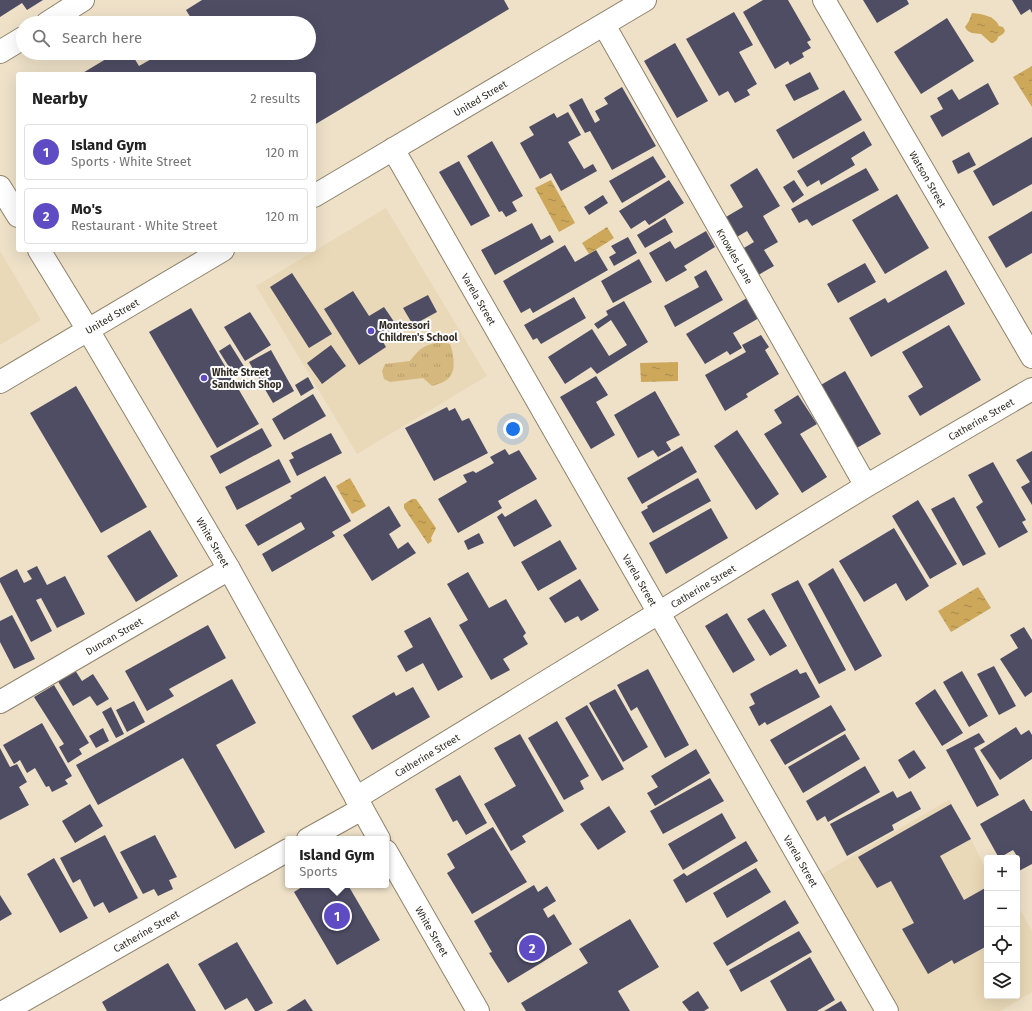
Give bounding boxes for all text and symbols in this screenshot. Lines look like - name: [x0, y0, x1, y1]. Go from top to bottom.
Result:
- search box: [16, 16, 316, 60]
- icon: search: [30, 27, 52, 49]
- text: Search here: [62, 29, 142, 47]
- street label: United Street: [452, 78, 510, 119]
- text: Nearby: [32, 88, 87, 109]
- text: 2 results: [250, 91, 300, 106]
- text: Island Gym: [71, 136, 147, 154]
- text: 1: [43, 145, 49, 160]
- text: 120 m: [265, 145, 299, 160]
- street label: Watson Street: [906, 149, 948, 210]
- text: Sports · White Street: [71, 154, 192, 169]
- text: Mo's: [71, 200, 102, 218]
- text: 2: [43, 209, 49, 224]
- text: 120 m: [265, 209, 299, 224]
- text: Restaurant · White Street: [71, 218, 217, 233]
- street label: Knowles Lane: [713, 227, 755, 286]
- street label: Varela Street: [459, 272, 498, 328]
- street label: United Street: [84, 296, 142, 337]
- place label: Montessori Children's School: [379, 320, 457, 344]
- marker: Montessori Children's School: [366, 326, 376, 336]
- place label: White Street Sandwich Shop: [212, 367, 282, 391]
- marker: White Street Sandwich Shop: [199, 373, 209, 383]
- street label: Catherine Street: [947, 396, 1017, 443]
- your location: [503, 419, 523, 439]
- street label: White Street: [193, 515, 231, 570]
- street label: Varela Street: [620, 553, 659, 609]
- street label: Catherine Street: [669, 563, 738, 611]
- street label: Duncan Street: [84, 616, 145, 658]
- street label: Catherine Street: [393, 732, 462, 780]
- street label: Varela Street: [781, 834, 820, 890]
- popup: [285, 836, 389, 888]
- text: Island Gym: [299, 846, 375, 864]
- map controls: [984, 855, 1020, 999]
- button: +: [984, 855, 1020, 891]
- text: Sports: [299, 864, 337, 879]
- button: −: [984, 891, 1020, 927]
- pin: 1: [324, 901, 350, 931]
- street label: White Street: [412, 904, 450, 959]
- street label: Catherine Street: [112, 908, 182, 955]
- button: locate: [984, 927, 1020, 963]
- pin: 2: [519, 933, 545, 963]
- button: layers: [984, 963, 1020, 999]

